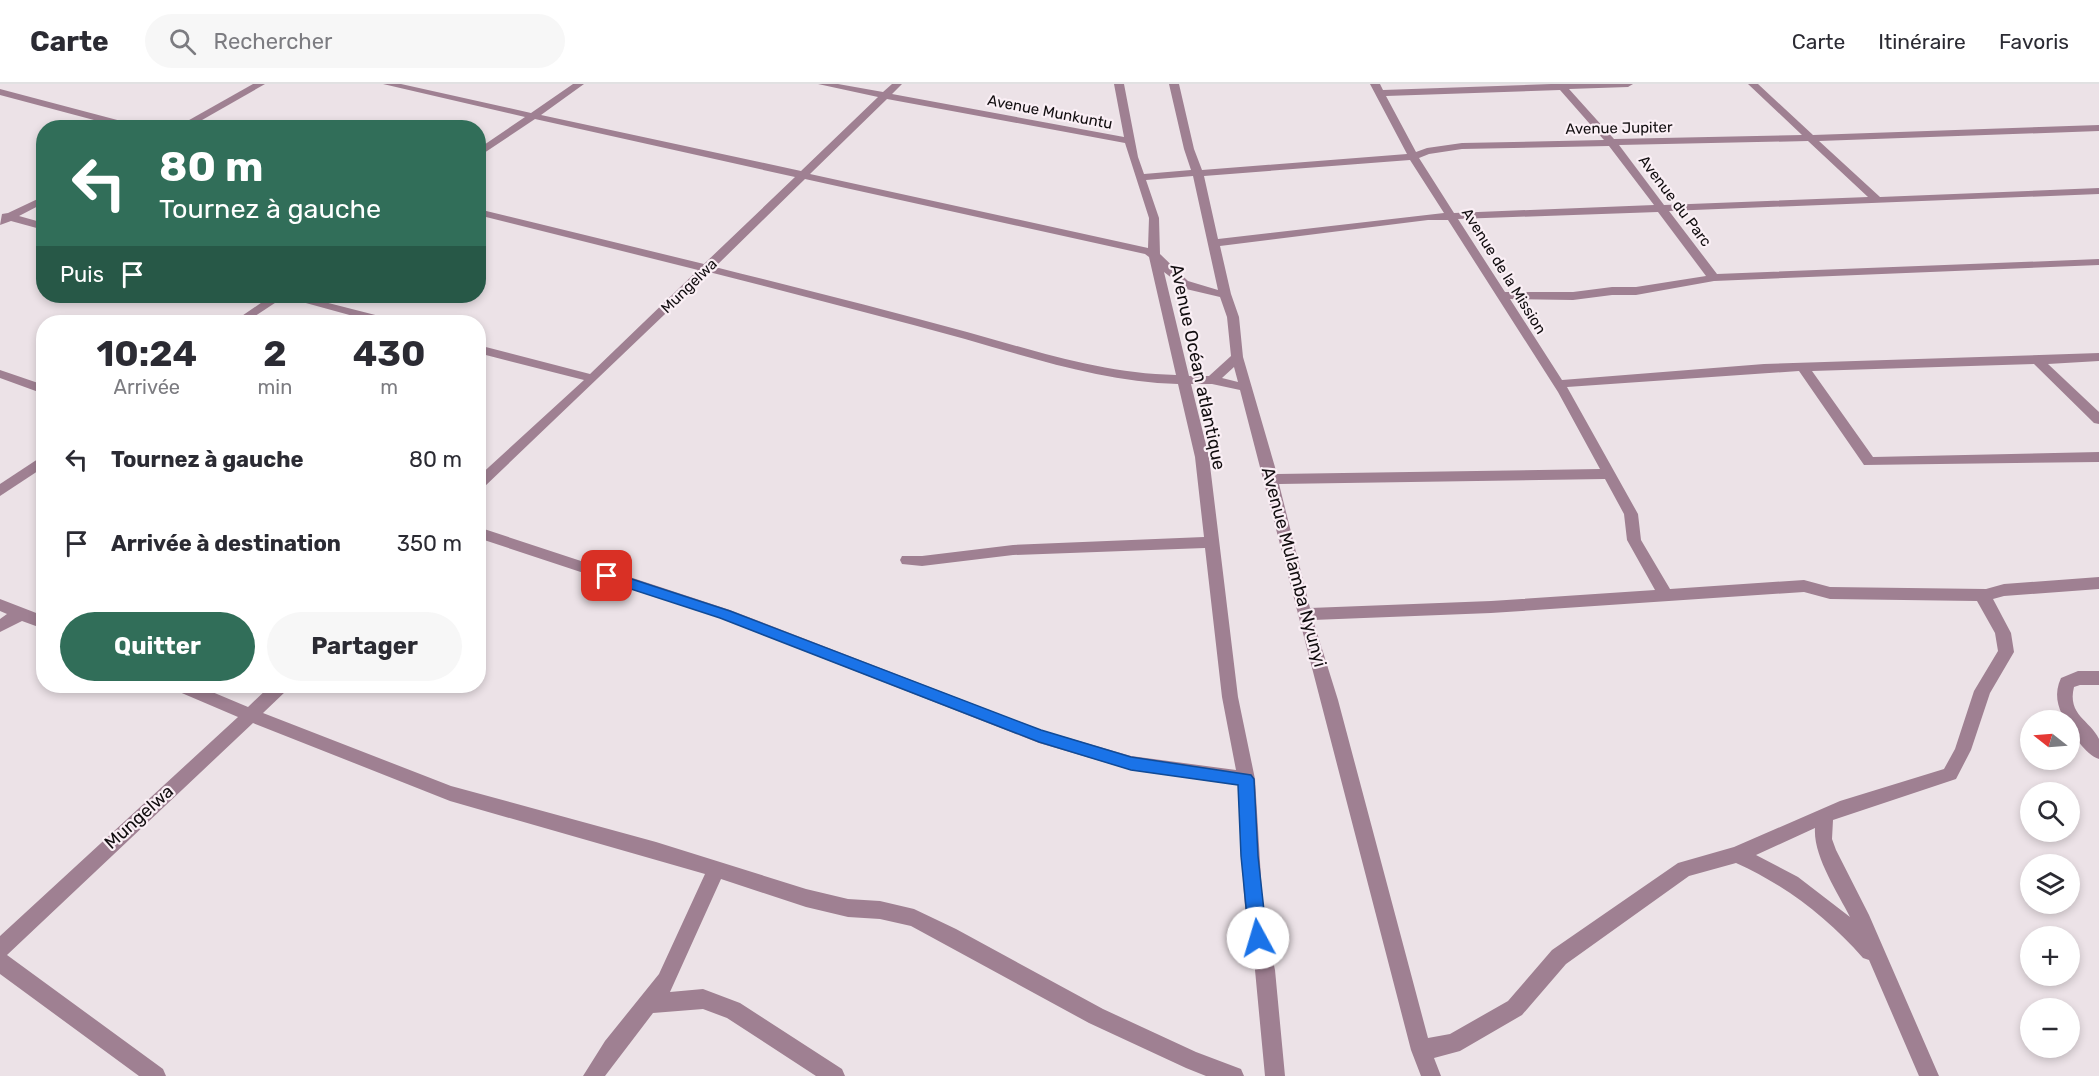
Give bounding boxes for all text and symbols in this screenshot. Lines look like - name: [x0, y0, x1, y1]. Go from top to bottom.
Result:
- search box: [145, 14, 565, 68]
- text: Carte: [30, 25, 109, 58]
- icon: search: [166, 25, 199, 58]
- text: Rechercher: [214, 28, 332, 55]
- text: Carte: [1792, 29, 1845, 54]
- text: Itinéraire: [1878, 29, 1966, 54]
- text: Favoris: [1999, 29, 2069, 54]
- street label: Avenue Munkuntu: [986, 91, 1114, 133]
- street label: Avenue Jupiter: [1565, 118, 1673, 138]
- text: 80 m: [159, 142, 263, 192]
- icon: left: [60, 144, 138, 222]
- street label: Avenue du Parc: [1635, 152, 1715, 250]
- text: Tournez à gauche: [159, 193, 381, 225]
- street label: Avenue de la Mission: [1458, 205, 1550, 337]
- street label: Mungelwa: [657, 255, 721, 317]
- icon: arrive: [116, 258, 149, 291]
- text: Puis: [60, 261, 104, 288]
- street label: Avenue Océan atlantique: [1165, 262, 1231, 472]
- text: 10:24: [96, 332, 197, 375]
- text: 2: [263, 332, 287, 375]
- text: 430: [353, 332, 426, 375]
- text: Arrivée: [114, 375, 180, 399]
- text: min: [258, 375, 292, 399]
- text: m: [380, 375, 398, 399]
- icon: left: [60, 443, 93, 476]
- text: Tournez à gauche: [111, 446, 304, 473]
- text: 80 m: [409, 446, 462, 473]
- street label: Avenue Mulamba Nyunyi: [1257, 465, 1331, 669]
- icon: arrive: [60, 527, 93, 560]
- text: Arrivée à destination: [111, 530, 341, 557]
- text: 350 m: [397, 530, 462, 557]
- pin: [581, 550, 632, 601]
- icon: arrive: [590, 559, 623, 592]
- button: Quitter: [60, 612, 255, 681]
- button: Partager: [267, 612, 462, 681]
- north arrow: [2020, 710, 2080, 770]
- map controls: [2020, 710, 2080, 1058]
- street label: Mungelwa: [100, 780, 178, 854]
- button: search: [2020, 782, 2080, 842]
- button: layers: [2020, 854, 2080, 914]
- position arrow: [1226, 906, 1290, 970]
- button: +: [2020, 926, 2080, 986]
- button: −: [2020, 998, 2080, 1058]

